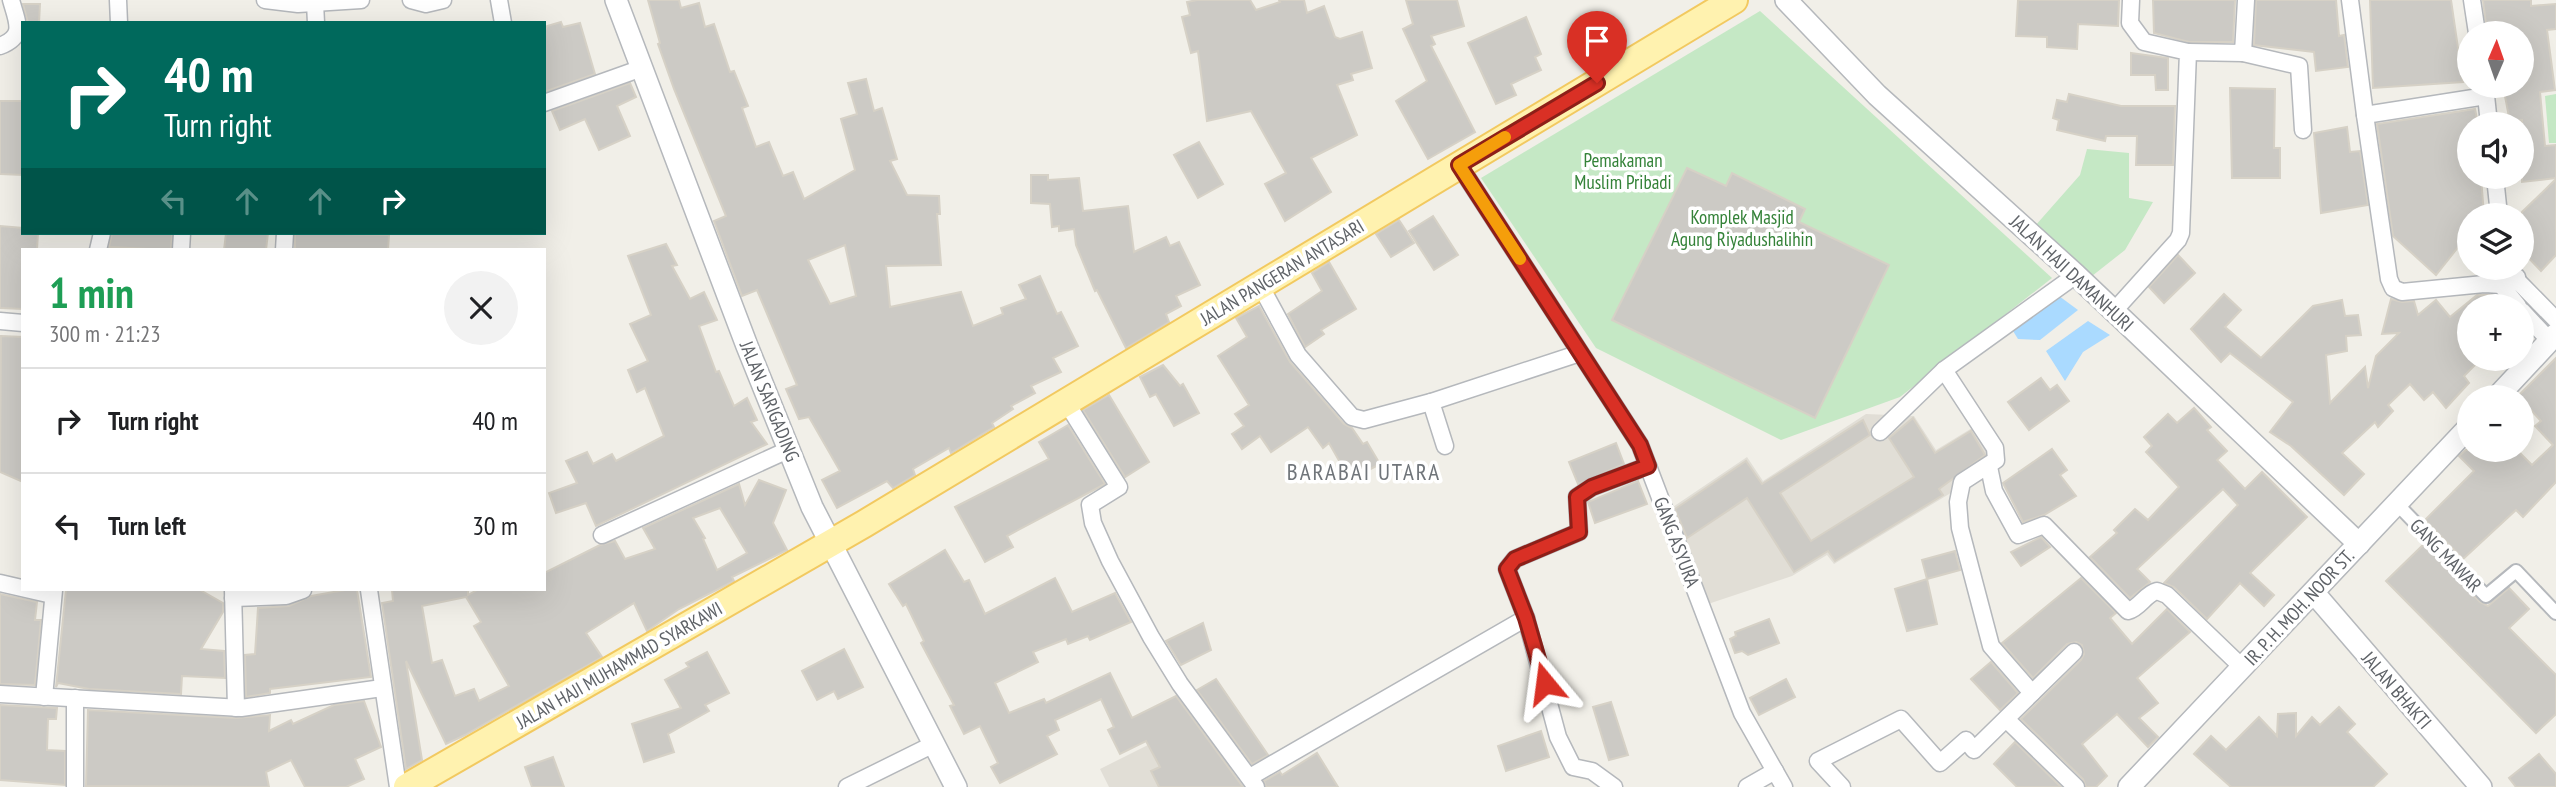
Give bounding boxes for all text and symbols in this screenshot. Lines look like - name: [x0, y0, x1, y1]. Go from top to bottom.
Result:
- pin: [1567, 11, 1627, 83]
- north arrow: [2457, 21, 2534, 98]
- map controls: [2457, 21, 2534, 462]
- icon: arrive: [1578, 22, 1616, 60]
- text: 40 m: [164, 42, 253, 106]
- icon: right: [49, 49, 140, 140]
- text: Turn right: [164, 104, 272, 146]
- button: sound: [2457, 112, 2534, 189]
- park label: Pemakaman Muslim Pribadi: [1574, 148, 1672, 194]
- icon: left: [155, 182, 193, 220]
- icon: ahead: [228, 182, 266, 220]
- icon: ahead: [301, 182, 339, 220]
- icon: right: [374, 182, 412, 220]
- button: layers: [2457, 203, 2534, 280]
- park label: Komplek Masjid Agung Riyadushalihin: [1671, 205, 1813, 251]
- street label: JALAN HAJI DAMANHURI: [2004, 209, 2139, 337]
- street label: JALAN PANGERAN ANTASARI: [1195, 214, 1368, 331]
- text: 1 min: [49, 265, 134, 320]
- button: close: [444, 271, 518, 345]
- button: +: [2457, 294, 2534, 371]
- text: 300 m · 21:23: [49, 319, 161, 348]
- street label: JALAN SARIGADING: [735, 336, 805, 465]
- button: −: [2457, 385, 2534, 462]
- icon: right: [49, 402, 87, 440]
- text: Turn right: [108, 404, 199, 437]
- text: 40 m: [472, 404, 518, 437]
- district label: BARABAI UTARA: [1287, 457, 1441, 486]
- street label: GANG ASYURA: [1649, 493, 1705, 591]
- icon: left: [49, 507, 87, 545]
- text: Turn left: [108, 509, 186, 542]
- text: 30 m: [472, 509, 518, 542]
- street label: GANG MAWAR: [2405, 513, 2487, 597]
- street label: IR. P. H. MOH. NOOR ST.: [2239, 544, 2359, 670]
- street label: JALAN HAJI MUHAMMAD SYARKAWI: [511, 596, 726, 734]
- position arrow: [1508, 646, 1582, 720]
- street label: JALAN BHAKTI: [2356, 646, 2437, 734]

